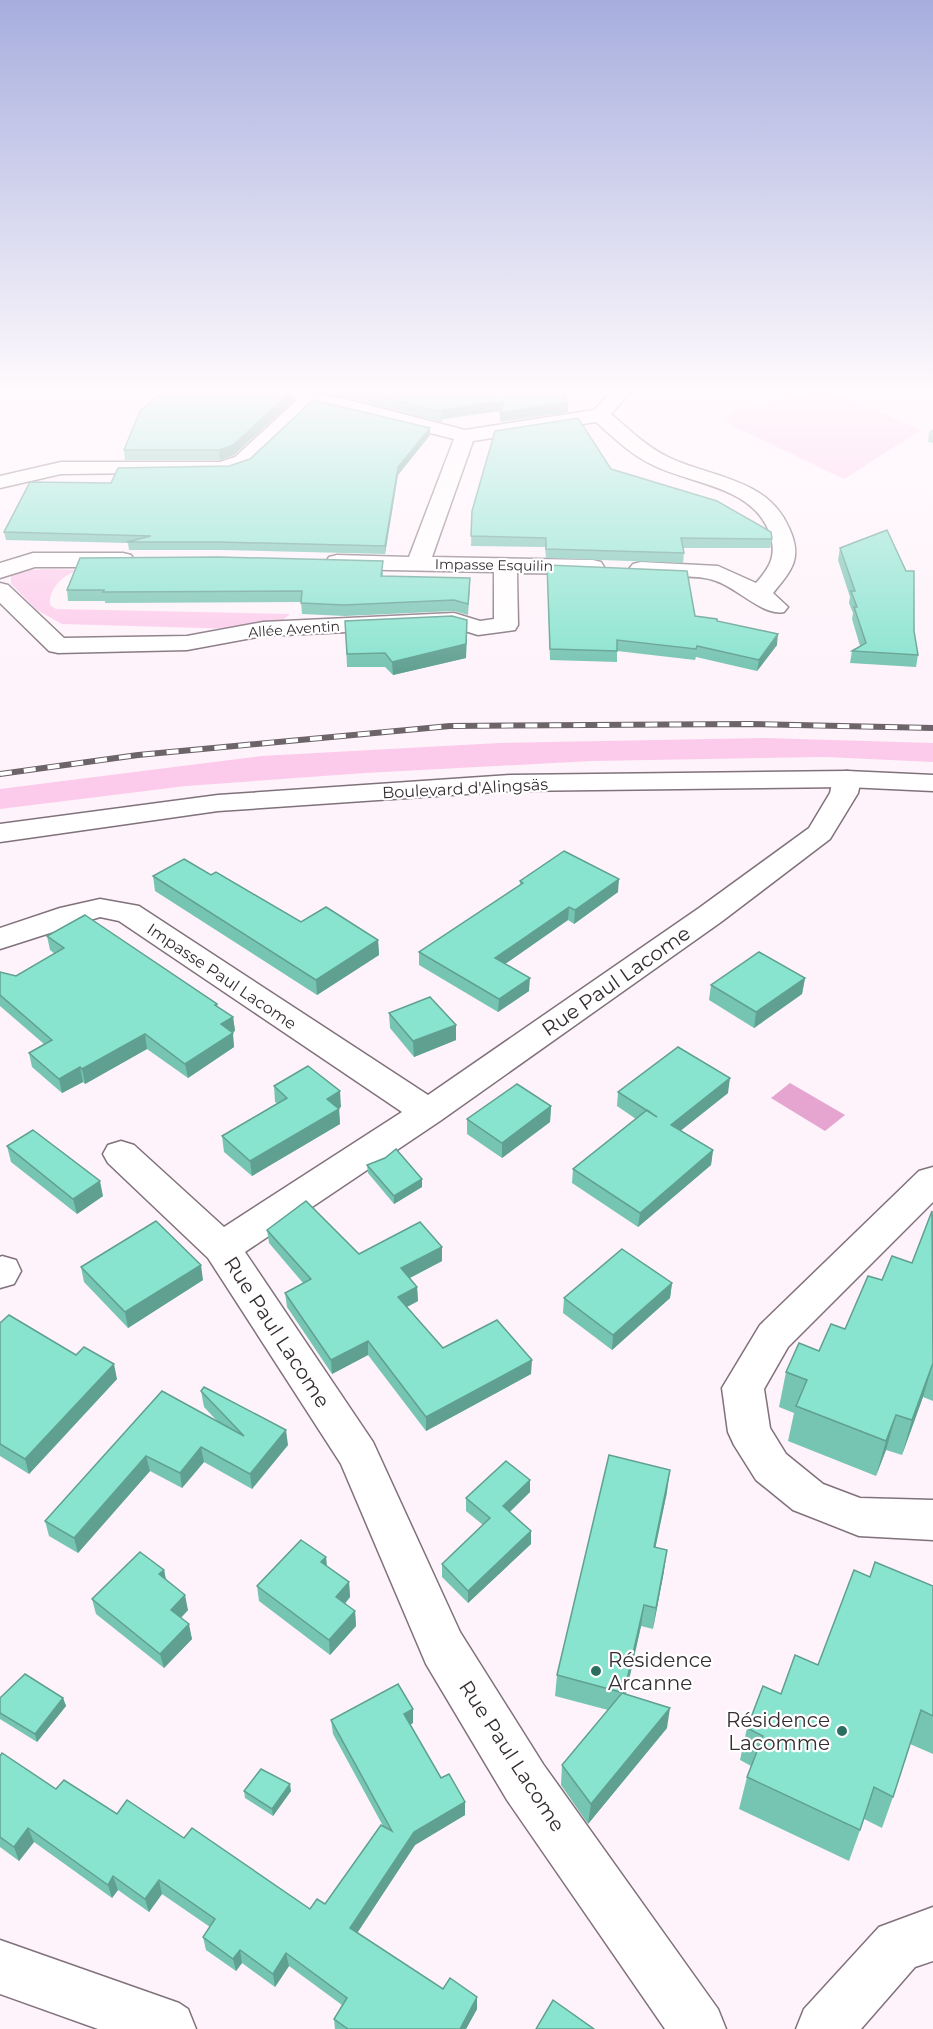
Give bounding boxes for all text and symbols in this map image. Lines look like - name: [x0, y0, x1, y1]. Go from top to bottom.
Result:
- street label: Impasse Esquilin: [435, 555, 553, 575]
- street label: Allée Aventin: [247, 617, 341, 641]
- street label: Boulevard d'Alingsäs: [382, 775, 549, 802]
- street label: Impasse Paul Lacome: [144, 919, 300, 1033]
- street label: Rue Paul Lacome: [537, 921, 695, 1041]
- street label: Rue Paul Lacome: [219, 1252, 335, 1412]
- place label: Résidence Arcanne: [608, 1648, 712, 1695]
- marker: Résidence Arcanne: [589, 1664, 603, 1678]
- street label: Rue Paul Lacome: [454, 1676, 570, 1836]
- place label: Résidence Lacomme: [726, 1708, 830, 1755]
- marker: Résidence Lacomme: [835, 1724, 849, 1738]

